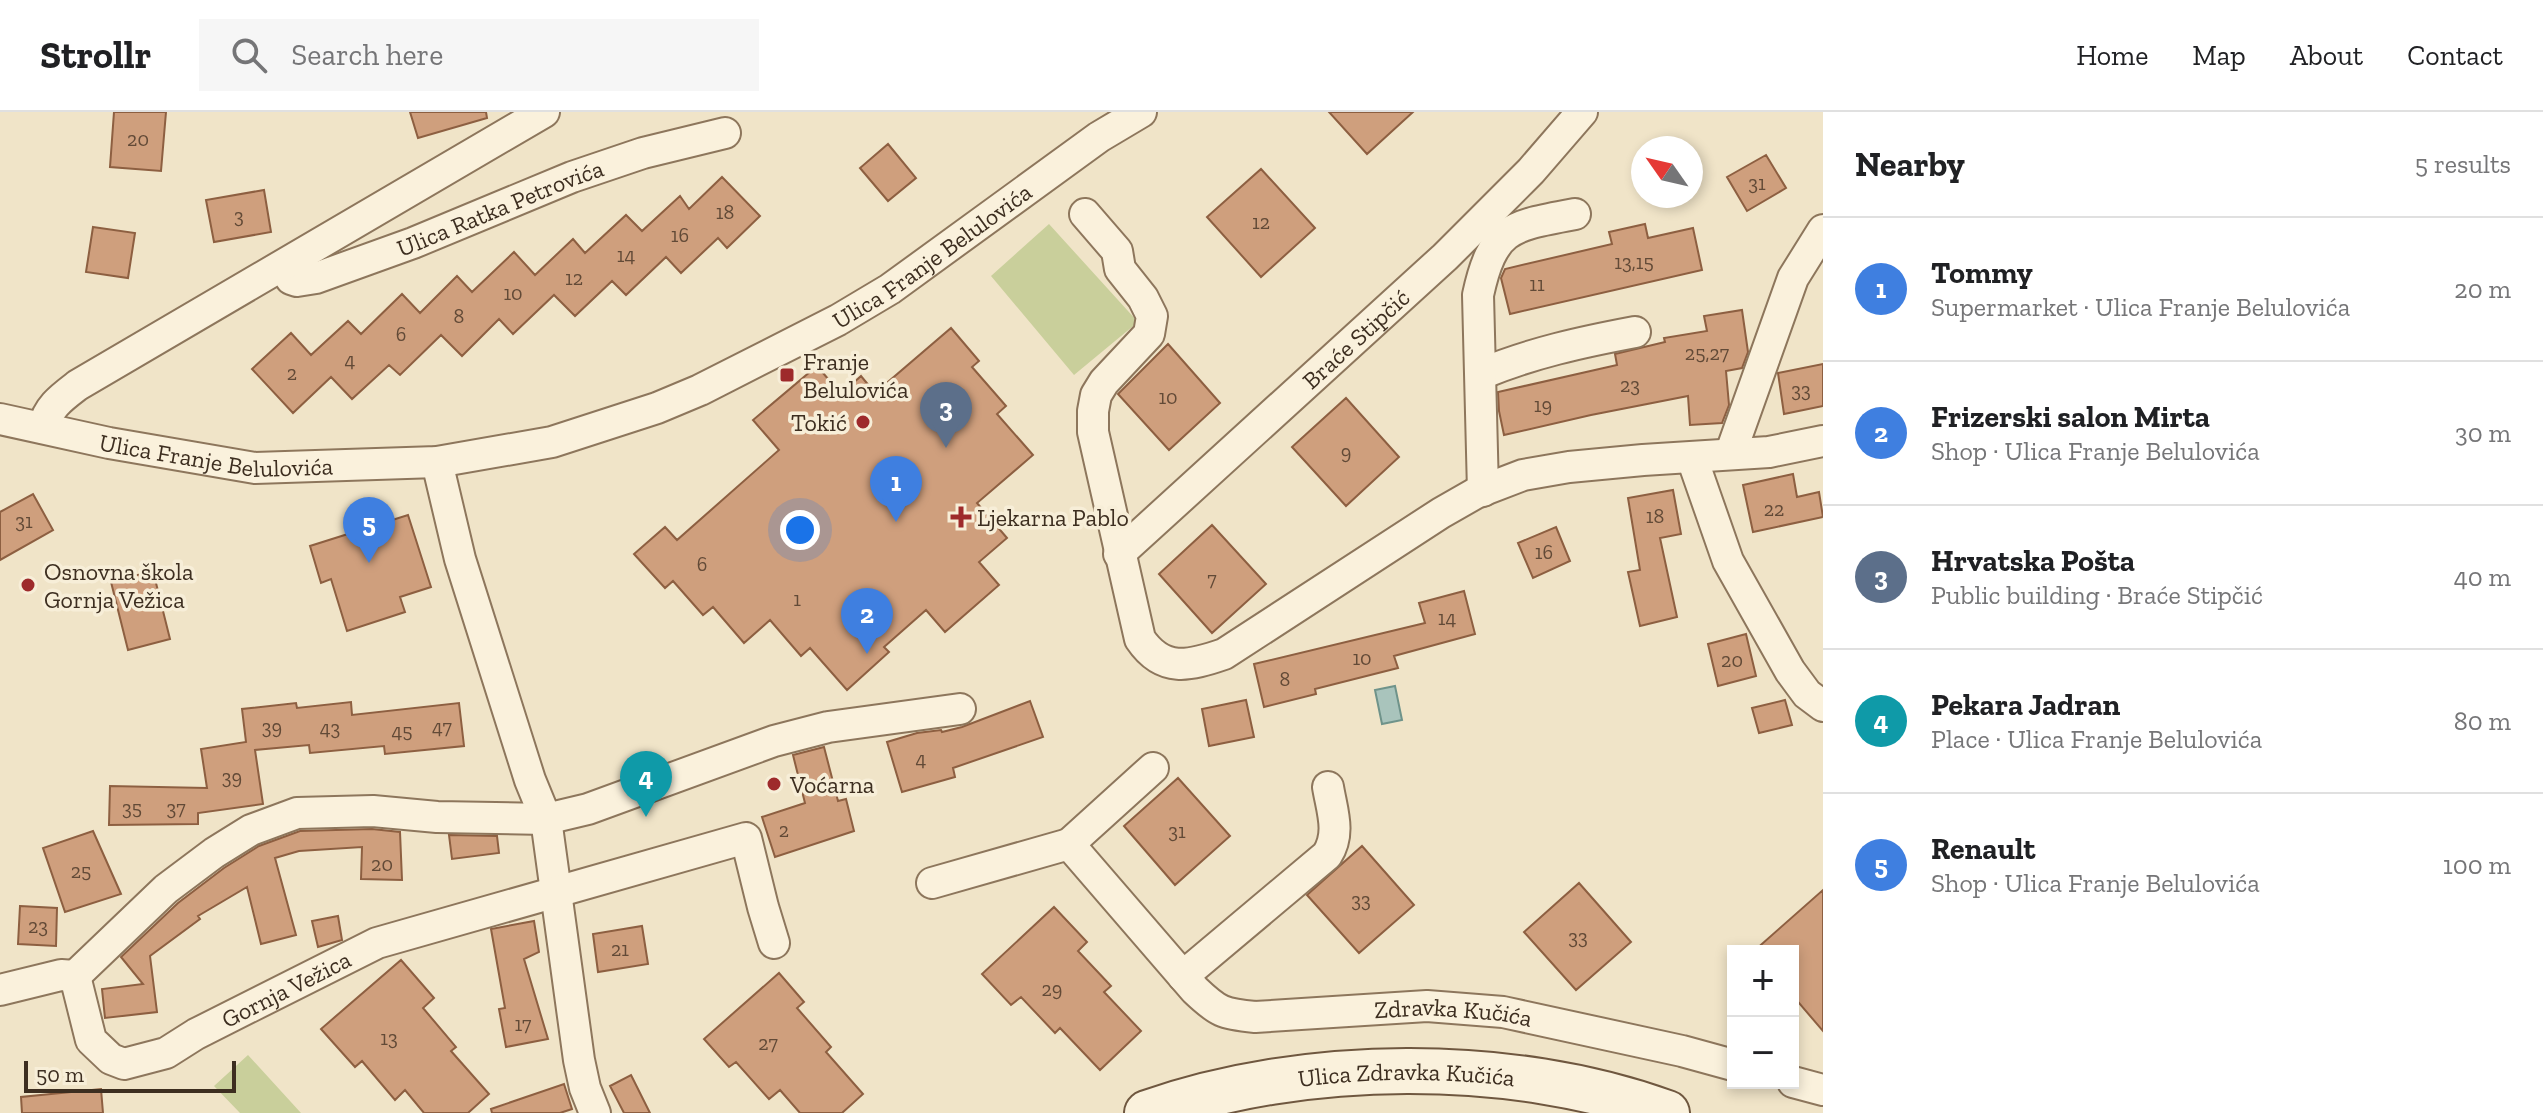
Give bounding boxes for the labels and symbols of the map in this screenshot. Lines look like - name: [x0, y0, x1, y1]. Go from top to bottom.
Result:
- house number: 20: [127, 127, 149, 151]
- north arrow: [1631, 136, 1703, 208]
- street label: Ulica Ratka Petrovića: [393, 153, 607, 262]
- house number: 31: [1748, 171, 1766, 195]
- street label: Ulica Franje Belulovića: [827, 176, 1037, 335]
- house number: 18: [716, 200, 734, 224]
- house number: 3: [234, 204, 244, 228]
- house number: 12: [1252, 210, 1270, 234]
- house number: 16: [671, 223, 689, 247]
- house number: 14: [617, 243, 635, 267]
- house number: 13,15: [1614, 250, 1654, 274]
- house number: 12: [565, 266, 583, 290]
- house number: 11: [1529, 272, 1545, 296]
- house number: 10: [503, 281, 523, 305]
- street label: Braće Stipčić: [1296, 282, 1415, 395]
- house number: 8: [454, 304, 464, 328]
- house number: 6: [396, 322, 406, 346]
- house number: 25,27: [1685, 341, 1730, 365]
- place label: Franje Belulovića: [803, 347, 909, 404]
- house number: 4: [345, 348, 356, 372]
- house number: 2: [287, 361, 297, 385]
- marker: Franje Belulovića: [778, 366, 796, 384]
- house number: 23: [1620, 373, 1640, 397]
- house number: 33: [1791, 378, 1811, 402]
- pin: 3: [920, 382, 972, 448]
- house number: 10: [1158, 385, 1178, 409]
- house number: 19: [1534, 393, 1552, 417]
- place label: Tokić: [791, 408, 847, 437]
- marker: Tokić: [854, 413, 872, 431]
- street label: Ulica Franje Belulovića: [97, 427, 334, 483]
- house number: 9: [1341, 440, 1351, 464]
- pin: 1: [870, 456, 922, 522]
- pin: 5: [343, 497, 395, 563]
- house number: 22: [1764, 497, 1784, 521]
- place label: Ljekarna Pablo: [977, 503, 1129, 532]
- house number: 18: [1646, 504, 1664, 528]
- marker: Ljekarna Pablo: [952, 508, 970, 526]
- house number: 31: [15, 509, 33, 533]
- your location: [780, 510, 820, 550]
- house number: 16: [1535, 540, 1553, 564]
- house number: 6: [697, 552, 707, 576]
- place label: Osnovna škola Gornja Vežica: [44, 557, 194, 614]
- house number: 7: [1207, 567, 1217, 591]
- marker: Osnovna škola Gornja Vežica: [19, 576, 37, 594]
- house number: 1: [793, 587, 801, 611]
- pin: 2: [841, 588, 893, 654]
- house number: 14: [1438, 606, 1456, 630]
- house number: 10: [1352, 646, 1372, 670]
- house number: 20: [1721, 648, 1743, 672]
- house number: 8: [1280, 667, 1290, 691]
- house number: 39: [262, 715, 282, 739]
- house number: 47: [432, 715, 453, 739]
- house number: 43: [320, 716, 340, 740]
- house number: 45: [391, 719, 413, 743]
- house number: 4: [916, 747, 927, 771]
- pin: 4: [620, 751, 672, 817]
- house number: 39: [222, 765, 242, 789]
- place label: Voćarna: [789, 770, 875, 799]
- marker: Voćarna: [765, 775, 783, 793]
- house number: 35: [122, 796, 142, 820]
- house number: 37: [166, 796, 186, 820]
- house number: 2: [779, 818, 789, 842]
- house number: 31: [1168, 819, 1186, 843]
- house number: 20: [371, 852, 393, 876]
- house number: 25: [71, 859, 91, 883]
- house number: 33: [1351, 888, 1371, 912]
- house number: 23: [28, 914, 48, 938]
- house number: 33: [1568, 925, 1588, 949]
- house number: 21: [611, 937, 629, 961]
- street label: Gornja Vežica: [217, 944, 356, 1033]
- house number: 29: [1042, 977, 1062, 1001]
- street label: Zdravka Kučića: [1373, 991, 1535, 1033]
- house number: 17: [515, 1012, 532, 1036]
- house number: 13: [380, 1026, 398, 1050]
- house number: 27: [758, 1031, 778, 1055]
- street label: Ulica Zdravka Kučića: [1296, 1056, 1517, 1092]
- scale bar: [24, 1057, 236, 1093]

